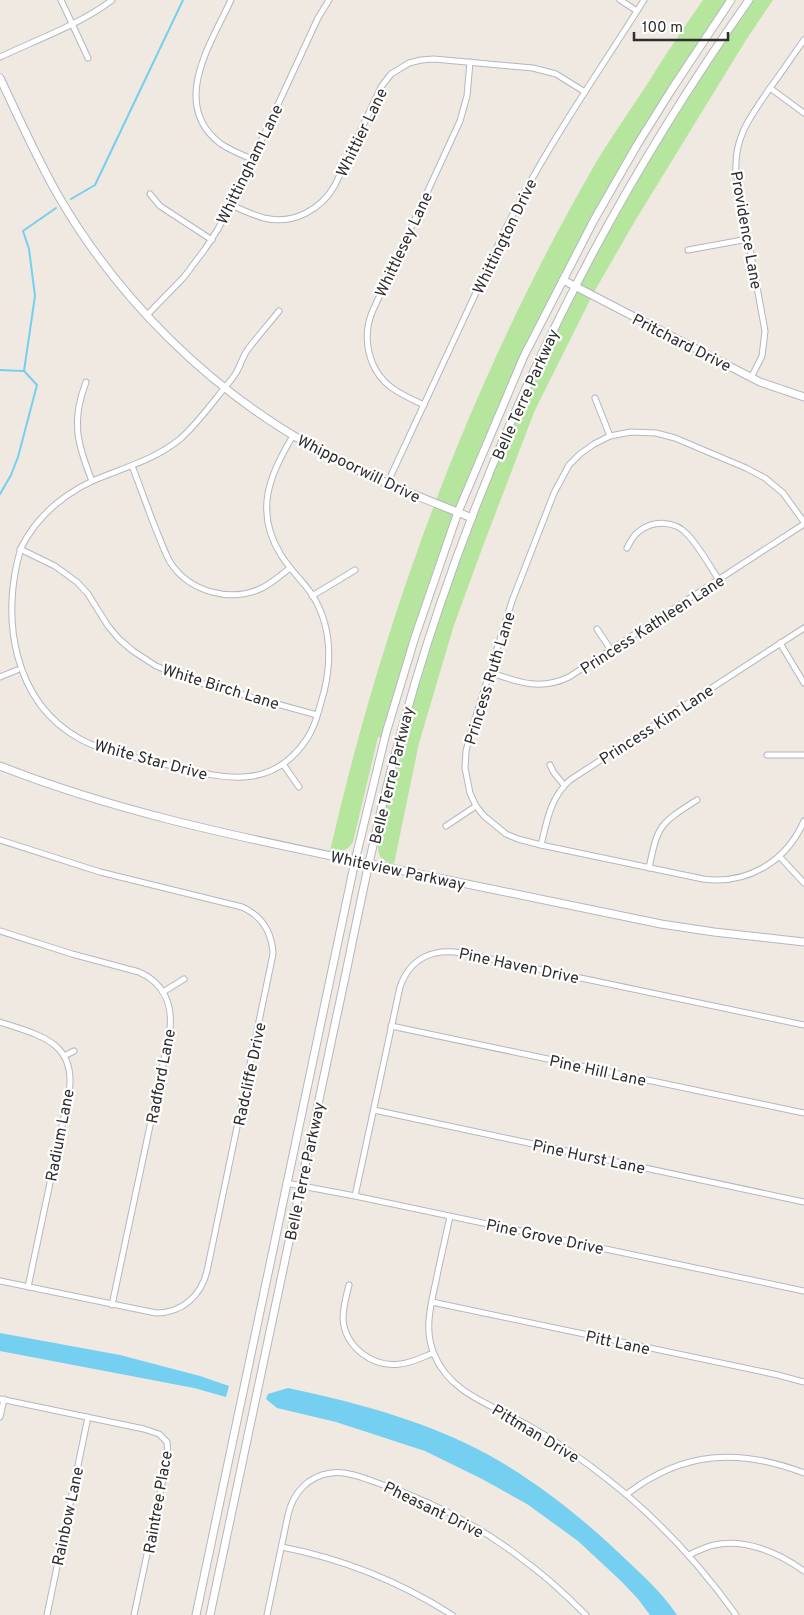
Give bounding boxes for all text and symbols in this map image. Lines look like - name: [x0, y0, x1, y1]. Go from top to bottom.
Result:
- scale bar: [634, 10, 728, 42]
- text: 100 m: [642, 19, 683, 38]
- street label: Whittier Lane: [333, 85, 393, 181]
- street label: Whittingham Lane: [213, 102, 288, 228]
- street label: Providence Lane: [725, 170, 765, 291]
- street label: Whittington Drive: [469, 176, 542, 298]
- street label: Whittlesey Lane: [372, 189, 438, 301]
- street label: Pritchard Drive: [628, 310, 734, 377]
- street label: Belle Terre Parkway: [489, 326, 565, 463]
- street label: Whippoorwill Drive: [293, 431, 423, 508]
- street label: Princess Kathleen Lane: [577, 571, 729, 680]
- street label: Princess Ruth Lane: [461, 610, 521, 748]
- street label: White Birch Lane: [159, 661, 281, 715]
- street label: Princess Kim Lane: [596, 681, 718, 770]
- street label: Belle Terre Parkway: [366, 705, 420, 846]
- street label: White Star Drive: [92, 736, 209, 786]
- street label: Whiteview Parkway: [328, 848, 467, 896]
- street label: Pine Haven Drive: [457, 944, 581, 989]
- street label: Radcliffe Drive: [230, 1021, 272, 1128]
- street label: Radford Lane: [143, 1027, 181, 1125]
- street label: Pine Hill Lane: [547, 1052, 648, 1092]
- street label: Radium Lane: [42, 1087, 80, 1183]
- street label: Belle Terre Parkway: [281, 1100, 330, 1243]
- street label: Pine Hurst Lane: [530, 1136, 647, 1180]
- street label: Pine Grove Drive: [484, 1216, 605, 1260]
- street label: Pitt Lane: [584, 1327, 652, 1361]
- street label: Pittman Drive: [488, 1401, 582, 1469]
- street label: Raintree Place: [140, 1449, 178, 1555]
- street label: Rainbow Lane: [49, 1465, 89, 1568]
- street label: Pheasant Drive: [380, 1478, 486, 1544]

